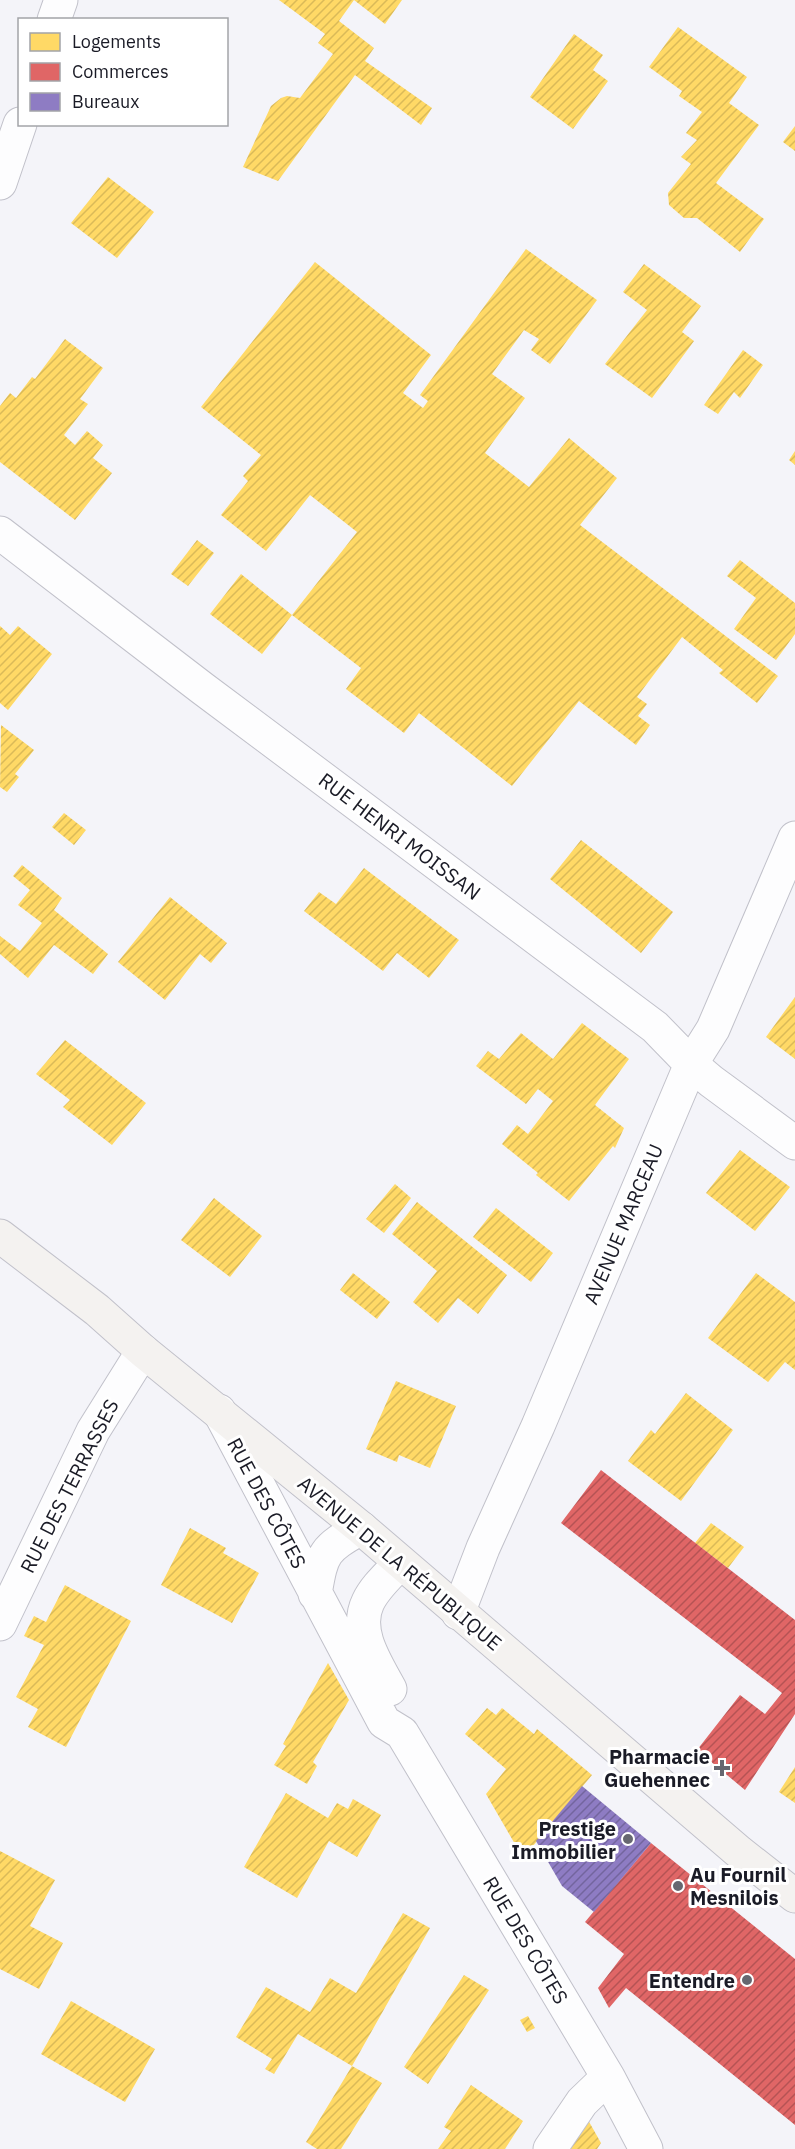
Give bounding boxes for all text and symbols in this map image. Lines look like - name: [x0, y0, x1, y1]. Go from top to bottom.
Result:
- legend: [18, 18, 228, 126]
- text: Logements: [72, 30, 161, 53]
- text: Commerces: [72, 60, 169, 83]
- text: Bureaux: [72, 90, 139, 113]
- street label: RUE HENRI MOISSAN: [313, 766, 487, 906]
- street label: AVENUE MARCEAU: [577, 1140, 669, 1308]
- street label: RUE DES TERRASSES: [13, 1394, 125, 1578]
- street label: RUE DES CÔTES: [221, 1433, 313, 1573]
- street label: AVENUE DE LA RÉPUBLIQUE: [292, 1470, 508, 1656]
- place label: Pharmacie Guehennec: [604, 1743, 710, 1793]
- marker: Pharmacie Guehennec: [715, 1761, 729, 1775]
- place label: Prestige Immobilier: [511, 1815, 616, 1865]
- marker: Prestige Immobilier: [621, 1832, 635, 1846]
- place label: Au Fournil Mesnilois: [690, 1861, 786, 1911]
- street label: RUE DES CÔTES: [477, 1871, 575, 2009]
- marker: Au Fournil Mesnilois: [671, 1879, 685, 1893]
- place label: Entendre: [649, 1967, 735, 1994]
- marker: Entendre: [740, 1973, 754, 1987]

